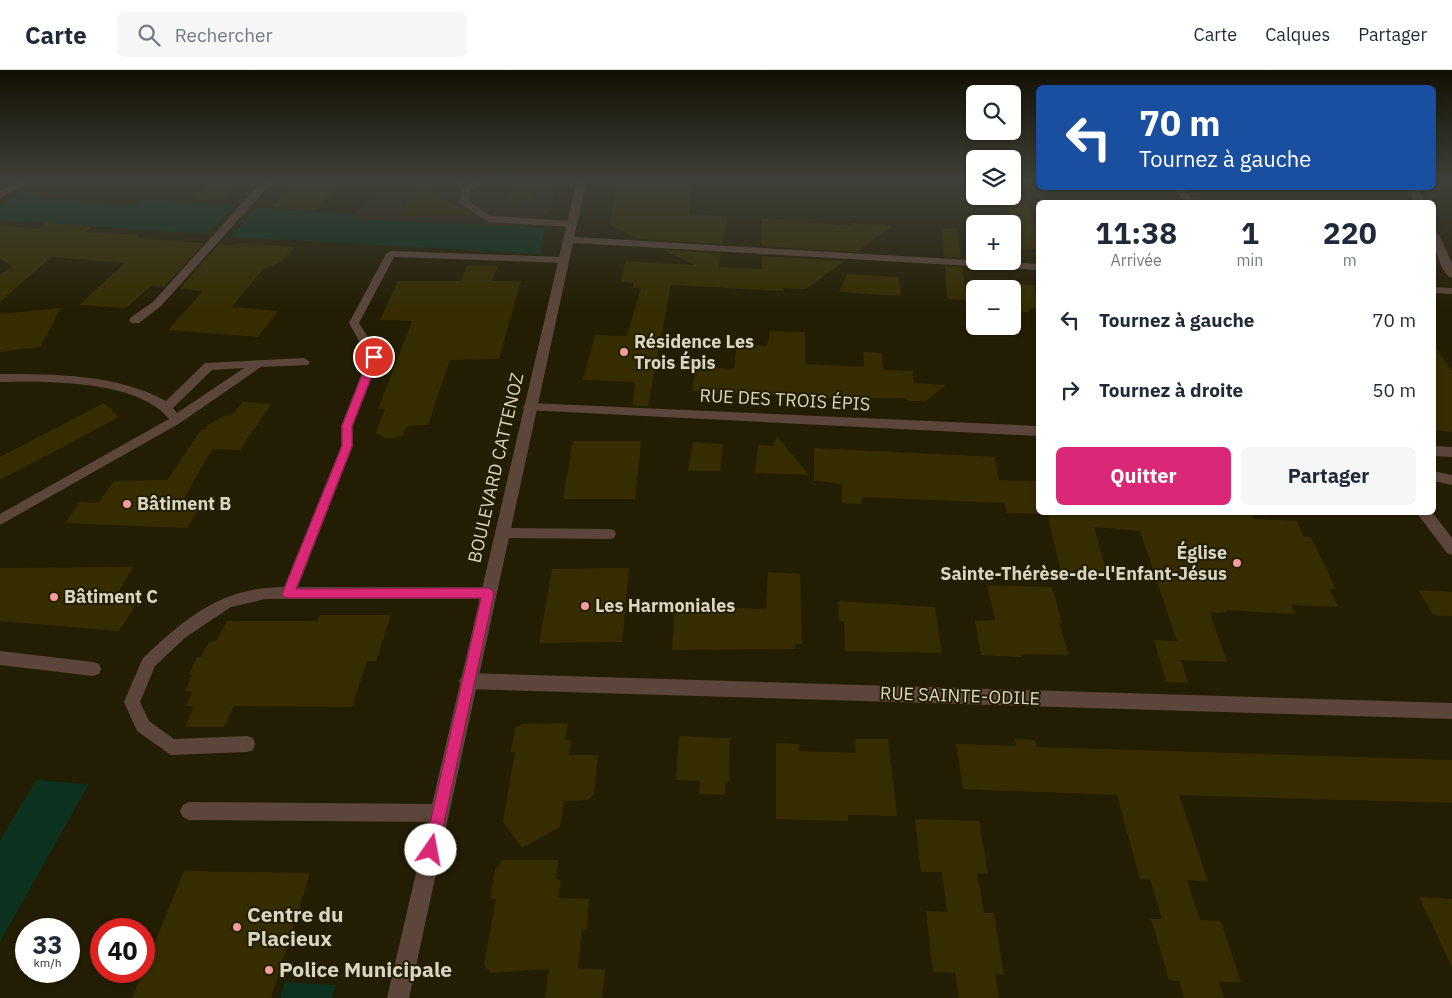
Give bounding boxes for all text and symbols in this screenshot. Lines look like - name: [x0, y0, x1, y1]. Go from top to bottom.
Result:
- search box: [117, 12, 467, 57]
- text: Carte: [25, 19, 87, 51]
- icon: search: [135, 21, 163, 49]
- text: Rechercher: [175, 23, 272, 47]
- text: Carte: [1194, 23, 1237, 46]
- text: Calques: [1265, 23, 1330, 46]
- text: Partager: [1358, 23, 1427, 46]
- map controls: [966, 85, 1021, 335]
- button: search: [966, 85, 1021, 140]
- text: 70 m: [1139, 100, 1221, 146]
- icon: left: [1056, 105, 1121, 170]
- text: Tournez à gauche: [1139, 144, 1311, 173]
- button: layers: [966, 150, 1021, 205]
- text: 11:38: [1095, 213, 1177, 252]
- text: 1: [1241, 213, 1259, 252]
- text: 220: [1323, 213, 1377, 252]
- button: +: [966, 215, 1021, 270]
- text: Arrivée: [1111, 250, 1162, 270]
- text: min: [1236, 250, 1263, 270]
- text: m: [1343, 250, 1357, 270]
- button: −: [966, 280, 1021, 335]
- icon: left: [1056, 306, 1084, 334]
- text: Tournez à gauche: [1099, 308, 1255, 332]
- text: 70 m: [1372, 308, 1416, 332]
- place label: Résidence Les Trois Épis: [634, 330, 754, 374]
- pin: [353, 336, 395, 378]
- icon: arrive: [360, 343, 388, 371]
- marker: Résidence Les Trois Épis: [618, 346, 630, 358]
- street label: BOULEVARD CATTENOZ: [462, 371, 529, 565]
- icon: right: [1056, 376, 1084, 404]
- text: Tournez à droite: [1099, 378, 1243, 402]
- text: 50 m: [1372, 378, 1416, 402]
- street label: RUE DES TROIS ÉPIS: [699, 384, 871, 415]
- button: Quitter: [1056, 447, 1231, 505]
- button: Partager: [1241, 447, 1416, 505]
- place label: Bâtiment B: [137, 492, 231, 515]
- marker: Bâtiment B: [121, 498, 133, 510]
- place label: Église Sainte-Thérèse-de-l'Enfant-Jésus: [940, 540, 1227, 585]
- marker: Église Sainte-Thérèse-de-l'Enfant-Jésus: [1231, 557, 1243, 569]
- place label: Bâtiment C: [64, 585, 158, 608]
- marker: Bâtiment C: [48, 591, 60, 603]
- place label: Les Harmoniales: [595, 594, 735, 617]
- marker: Les Harmoniales: [579, 600, 591, 612]
- street label: RUE SAINTE-ODILE: [880, 681, 1040, 710]
- position arrow: [404, 823, 456, 875]
- place label: Centre du Placieux: [247, 900, 343, 952]
- speed limit sign: 40: [90, 918, 155, 983]
- marker: Centre du Placieux: [231, 921, 243, 933]
- text: 33: [32, 928, 63, 961]
- text: km/h: [33, 955, 62, 970]
- place label: Police Municipale: [279, 955, 452, 983]
- marker: Police Municipale: [263, 964, 275, 976]

